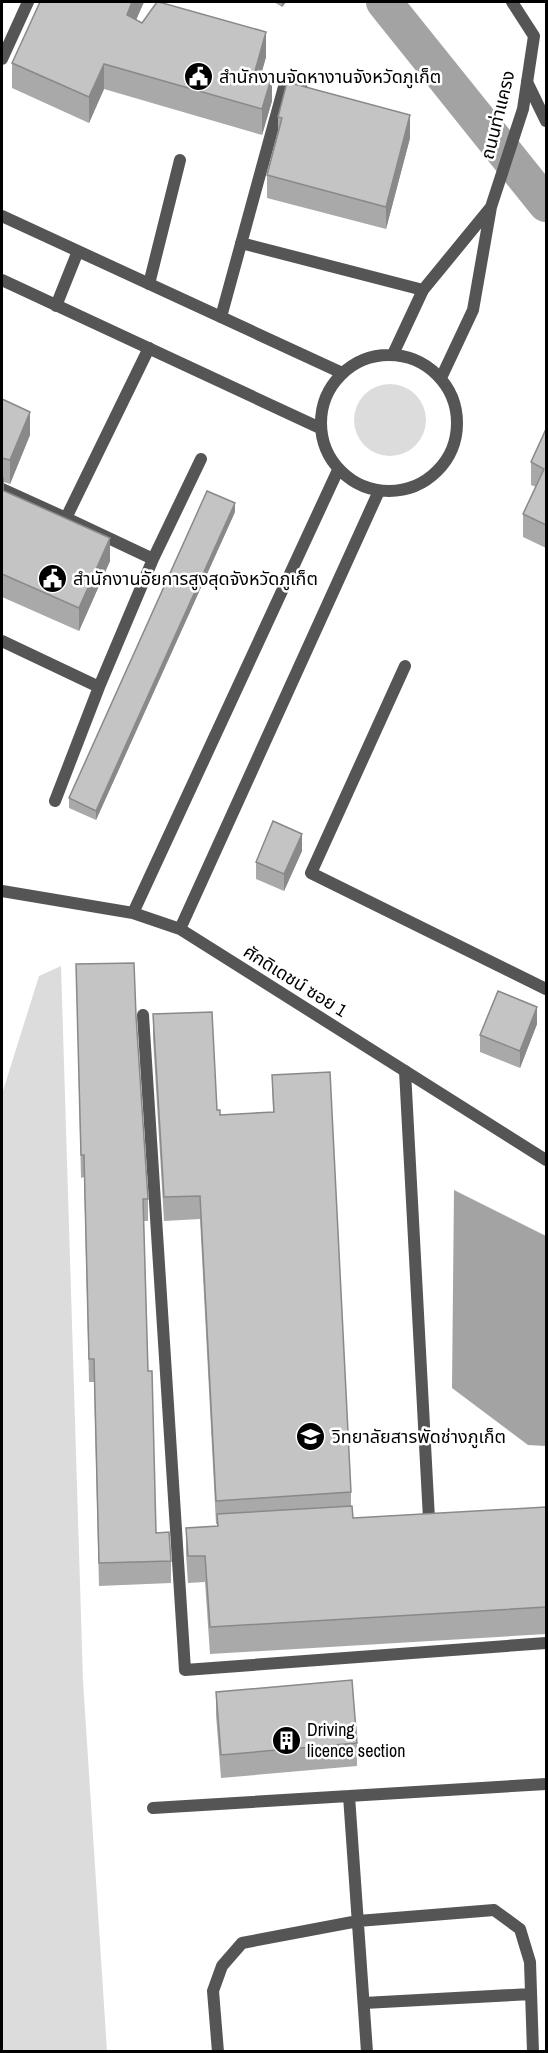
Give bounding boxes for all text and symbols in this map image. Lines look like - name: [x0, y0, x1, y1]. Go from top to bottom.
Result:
- public building icon: สำนักงานจัดหางานจังหวัดภูเก็ต: [182, 61, 214, 93]
- place label: สำนักงานจัดหางานจังหวัดภูเก็ต: [219, 64, 441, 89]
- street label: ถนนท่าแครง: [474, 68, 521, 162]
- public building icon: สำนักงานอัยการสูงสุดจังหวัดภูเก็ต: [36, 563, 68, 595]
- place label: สำนักงานอัยการสูงสุดจังหวัดภูเก็ต: [73, 566, 318, 591]
- street label: ศักดิเดชน์ ซอย 1: [239, 939, 353, 1023]
- school or university icon: วิทยาลัยสารพัดช่างภูเก็ต: [295, 1421, 327, 1453]
- place label: วิทยาลัยสารพัดช่างภูเก็ต: [331, 1424, 506, 1449]
- place label: Driving licence section: [307, 1717, 405, 1763]
- building icon: Driving licence section: [270, 1724, 302, 1756]

